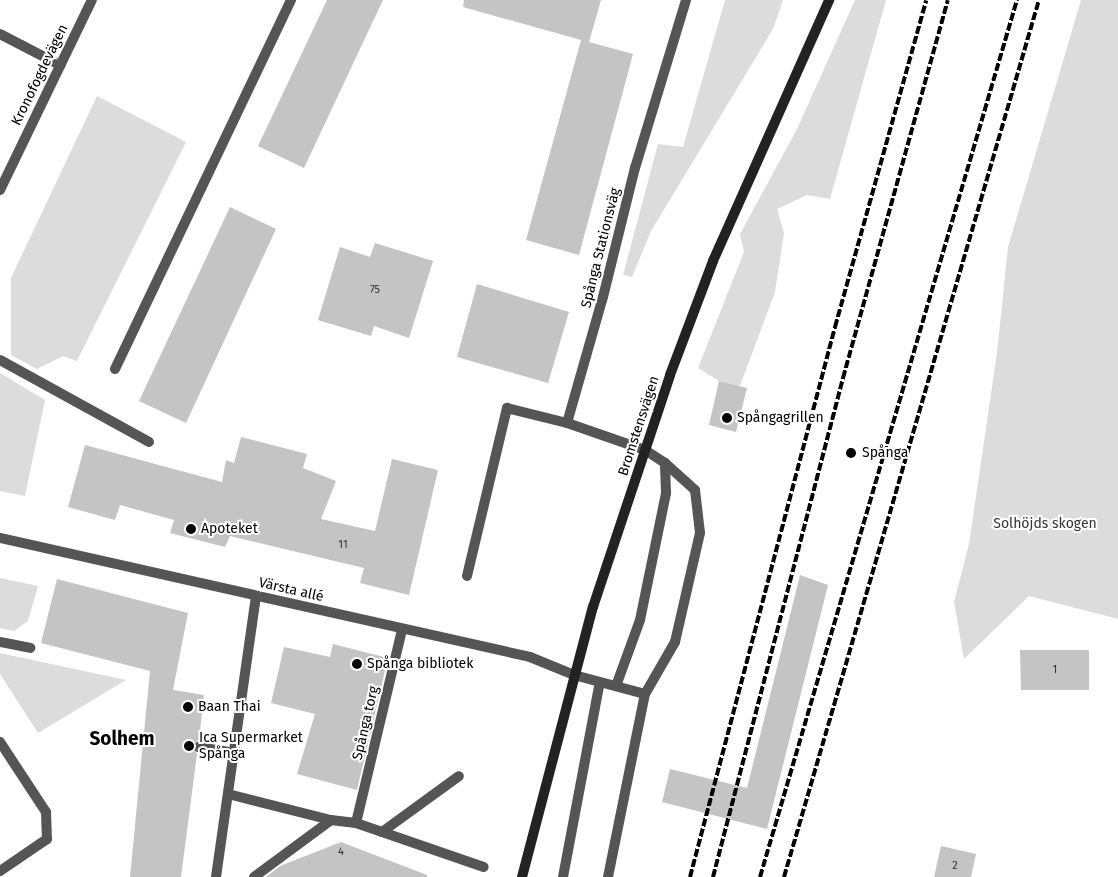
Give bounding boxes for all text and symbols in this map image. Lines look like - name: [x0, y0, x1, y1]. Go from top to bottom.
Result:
- street label: Kronofogdevägen: [8, 22, 72, 128]
- street label: Spånga Stationsväg: [578, 186, 624, 310]
- house number: 75: [370, 283, 380, 297]
- street label: Bromstensvägen: [615, 374, 663, 478]
- place label: Spångagrillen: [737, 410, 824, 426]
- marker: Spångagrillen: [721, 412, 733, 424]
- place label: Spånga: [862, 445, 908, 461]
- marker: Spånga: [844, 446, 858, 460]
- park label: Solhöjds skogen: [993, 516, 1097, 532]
- place label: Apoteket: [201, 521, 258, 537]
- marker: Apoteket: [185, 523, 197, 535]
- house number: 11: [338, 538, 348, 552]
- street label: Värsta allé: [257, 574, 325, 606]
- place label: Spånga bibliotek: [367, 656, 473, 672]
- marker: Spånga bibliotek: [351, 658, 363, 670]
- house number: 1: [1053, 663, 1057, 677]
- street label: Spånga torg: [349, 684, 383, 762]
- place label: Baan Thai: [198, 699, 261, 715]
- marker: Baan Thai: [182, 701, 194, 713]
- district label: Solhem: [89, 728, 155, 750]
- place label: Ica Supermarket Spånga: [199, 730, 303, 762]
- marker: Ica Supermarket Spånga: [183, 740, 195, 752]
- house number: 4: [338, 845, 344, 859]
- house number: 2: [952, 859, 958, 873]

